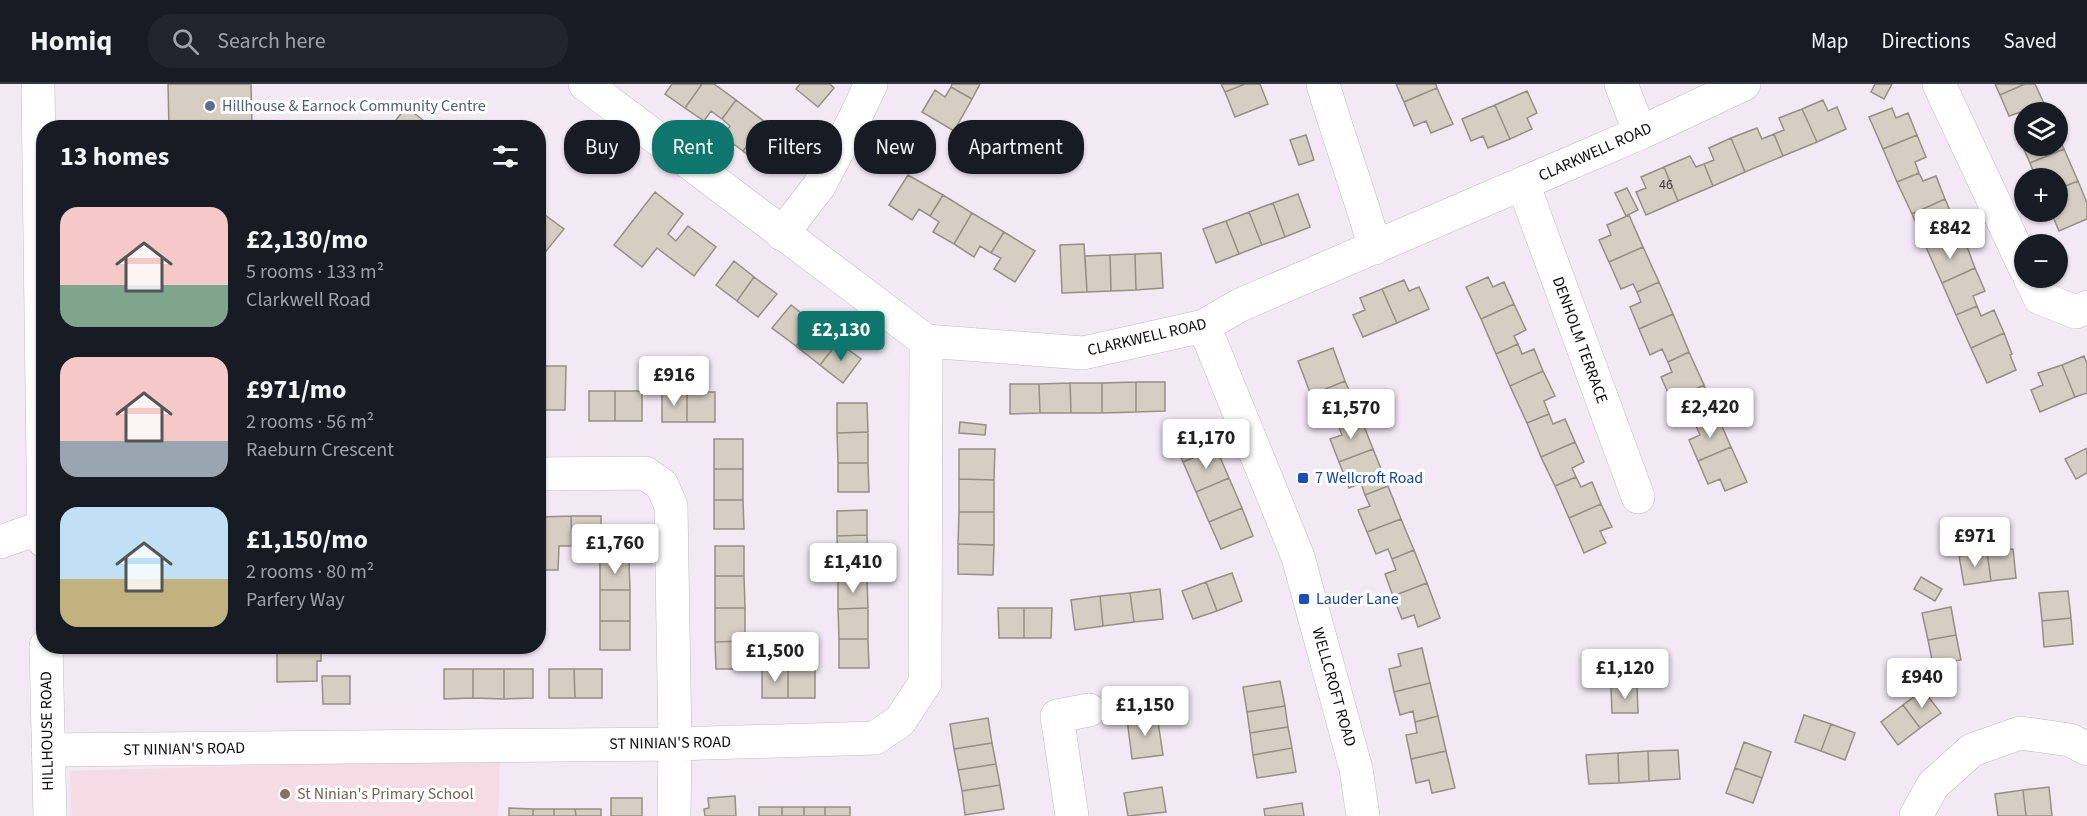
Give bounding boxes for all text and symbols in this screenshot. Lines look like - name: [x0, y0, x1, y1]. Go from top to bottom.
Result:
- search box: [148, 14, 568, 68]
- text: Homiq: [30, 21, 112, 61]
- icon: search: [169, 25, 202, 58]
- text: Search here: [217, 25, 326, 57]
- text: Map: [1811, 26, 1849, 56]
- text: Directions: [1882, 26, 1970, 56]
- text: Saved: [2003, 26, 2057, 56]
- place label: Hillhouse & Earnock Community Centre: [222, 95, 486, 117]
- marker: Hillhouse & Earnock Community Centre: [203, 99, 217, 113]
- map controls: [2014, 102, 2068, 288]
- button: layers: [2014, 102, 2068, 156]
- street label: CLARKWELL ROAD: [1535, 117, 1655, 187]
- chip: Buy: [564, 120, 640, 174]
- chip: Rent: [652, 120, 734, 174]
- chip: Filters: [746, 120, 842, 174]
- chip: New: [854, 120, 936, 174]
- chip: Apartment: [948, 120, 1084, 174]
- text: 13 homes: [60, 138, 169, 175]
- icon: filters: [489, 140, 522, 173]
- button: +: [2014, 168, 2068, 222]
- house number: 46: [1659, 175, 1673, 195]
- pin: £842: [1914, 209, 1986, 260]
- text: £842: [1929, 214, 1971, 242]
- text: £2,130/mo: [246, 221, 368, 258]
- icon: home: [108, 231, 180, 303]
- button: −: [2014, 234, 2068, 288]
- text: 5 rooms · 133 m²: [246, 258, 384, 286]
- street label: DENHOLM TERRACE: [1547, 273, 1613, 407]
- text: Clarkwell Road: [246, 286, 371, 314]
- pin: £2,130: [792, 311, 890, 362]
- street label: CLARKWELL ROAD: [1085, 313, 1209, 361]
- text: £2,130: [812, 316, 870, 344]
- pin: £916: [638, 356, 710, 407]
- text: £916: [653, 361, 695, 389]
- text: £971/mo: [246, 371, 346, 408]
- icon: home: [108, 381, 180, 453]
- pin: £2,420: [1661, 388, 1759, 439]
- pin: £1,570: [1302, 389, 1400, 440]
- text: £2,420: [1681, 393, 1739, 421]
- text: £1,570: [1322, 394, 1380, 422]
- text: 2 rooms · 56 m²: [246, 408, 374, 436]
- pin: £1,170: [1157, 419, 1255, 470]
- text: £1,170: [1177, 424, 1235, 452]
- text: Raeburn Crescent: [246, 436, 394, 464]
- place label: 7 Wellcroft Road: [1315, 467, 1423, 489]
- marker: 7 Wellcroft Road: [1296, 471, 1310, 485]
- pin: £971: [1939, 517, 2011, 568]
- text: £1,150/mo: [246, 521, 368, 558]
- text: £971: [1954, 522, 1996, 550]
- pin: £1,760: [566, 524, 664, 575]
- text: £1,760: [586, 529, 644, 557]
- icon: home: [108, 531, 180, 603]
- pin: £1,410: [804, 543, 902, 594]
- text: £1,410: [824, 548, 882, 576]
- text: 2 rooms · 80 m²: [246, 558, 374, 586]
- text: Parfery Way: [246, 586, 345, 614]
- place label: Lauder Lane: [1316, 588, 1399, 610]
- marker: Lauder Lane: [1297, 592, 1311, 606]
- street label: WELLCROFT ROAD: [1307, 625, 1362, 749]
- pin: £1,500: [726, 632, 824, 683]
- text: £1,500: [746, 637, 804, 665]
- pin: £1,120: [1576, 649, 1674, 700]
- text: £1,120: [1596, 654, 1654, 682]
- pin: £940: [1886, 658, 1958, 709]
- text: £940: [1901, 663, 1943, 691]
- street label: HILLHOUSE ROAD: [35, 671, 59, 791]
- pin: £1,150: [1096, 686, 1194, 737]
- text: £1,150: [1116, 691, 1174, 719]
- street label: ST NINIAN'S ROAD: [609, 731, 731, 755]
- street label: ST NINIAN'S ROAD: [123, 737, 245, 761]
- place label: St Ninian's Primary School: [297, 783, 474, 805]
- marker: St Ninian's Primary School: [278, 787, 292, 801]

